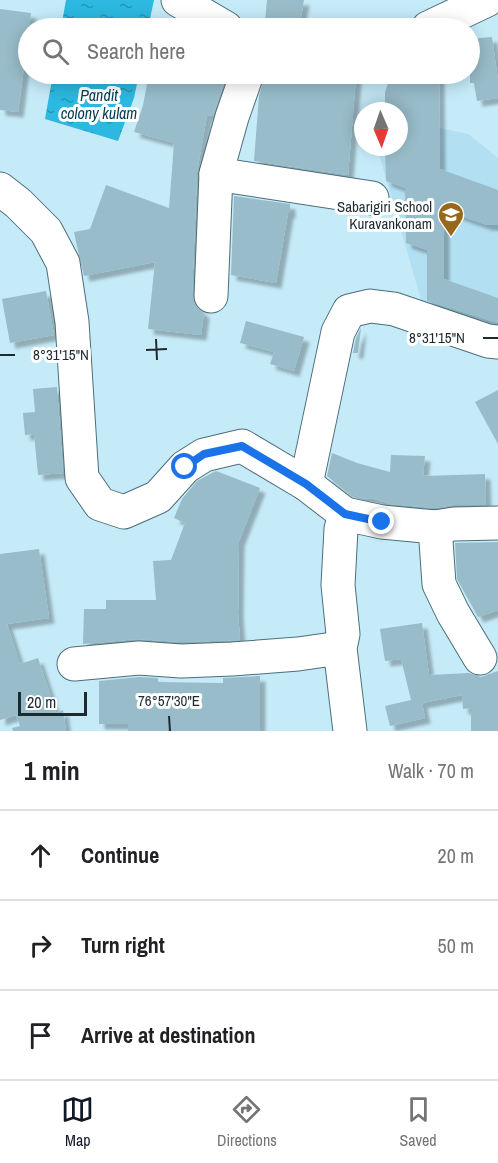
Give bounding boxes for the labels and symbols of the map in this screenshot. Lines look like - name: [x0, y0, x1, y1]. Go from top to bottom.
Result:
- water label: Pandit colony kulam: [61, 84, 137, 124]
- north arrow: [354, 102, 408, 156]
- place label: Sabarigiri School Kuravankonam: [337, 196, 432, 234]
- school or university icon: Sabarigiri School Kuravankonam: [436, 200, 466, 238]
- text: 8°31'15"N: [409, 327, 465, 348]
- text: 8°31'15"N: [33, 344, 89, 365]
- route start: [171, 453, 197, 479]
- route end: [368, 508, 394, 534]
- scale bar: [18, 689, 87, 716]
- text: 76°57'30"E: [138, 690, 200, 711]

